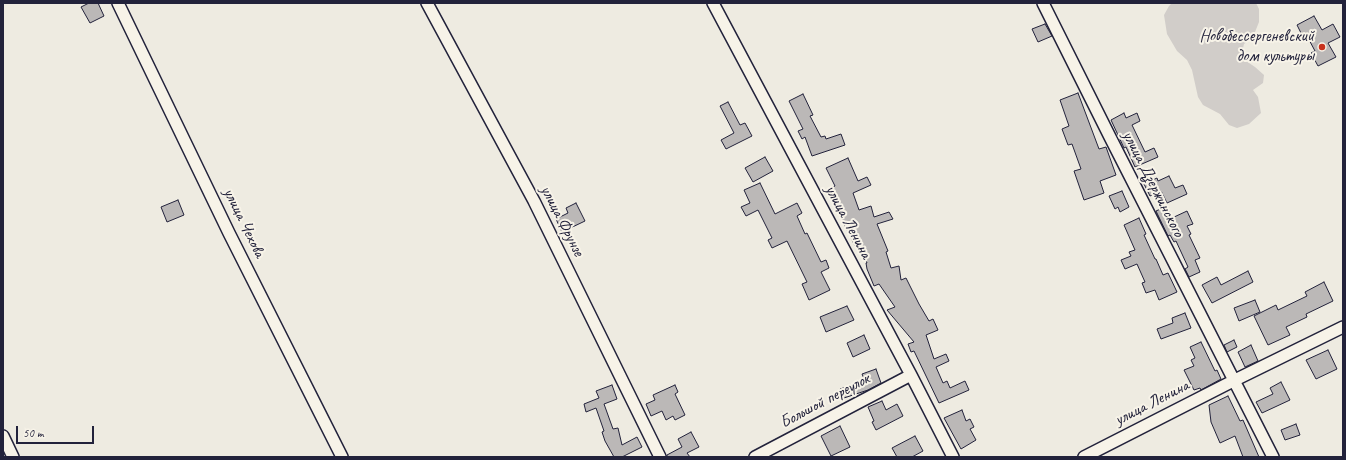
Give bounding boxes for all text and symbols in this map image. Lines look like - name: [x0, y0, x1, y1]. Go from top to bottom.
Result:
- place label: Новобессергеневский дом культуры: [1199, 27, 1314, 67]
- marker: Новобессергеневский дом культуры: [1317, 42, 1327, 52]
- street label: улица Дзержинского: [1117, 127, 1189, 241]
- street label: улица Фрунзе: [536, 182, 588, 260]
- street label: улица Ленина: [820, 182, 876, 262]
- street label: улица Чехова: [218, 185, 270, 261]
- street label: Большой переулок: [777, 369, 873, 433]
- street label: улица Ленина: [1111, 376, 1193, 430]
- scale bar: [18, 418, 96, 444]
- text: 50 m: [23, 425, 43, 441]

